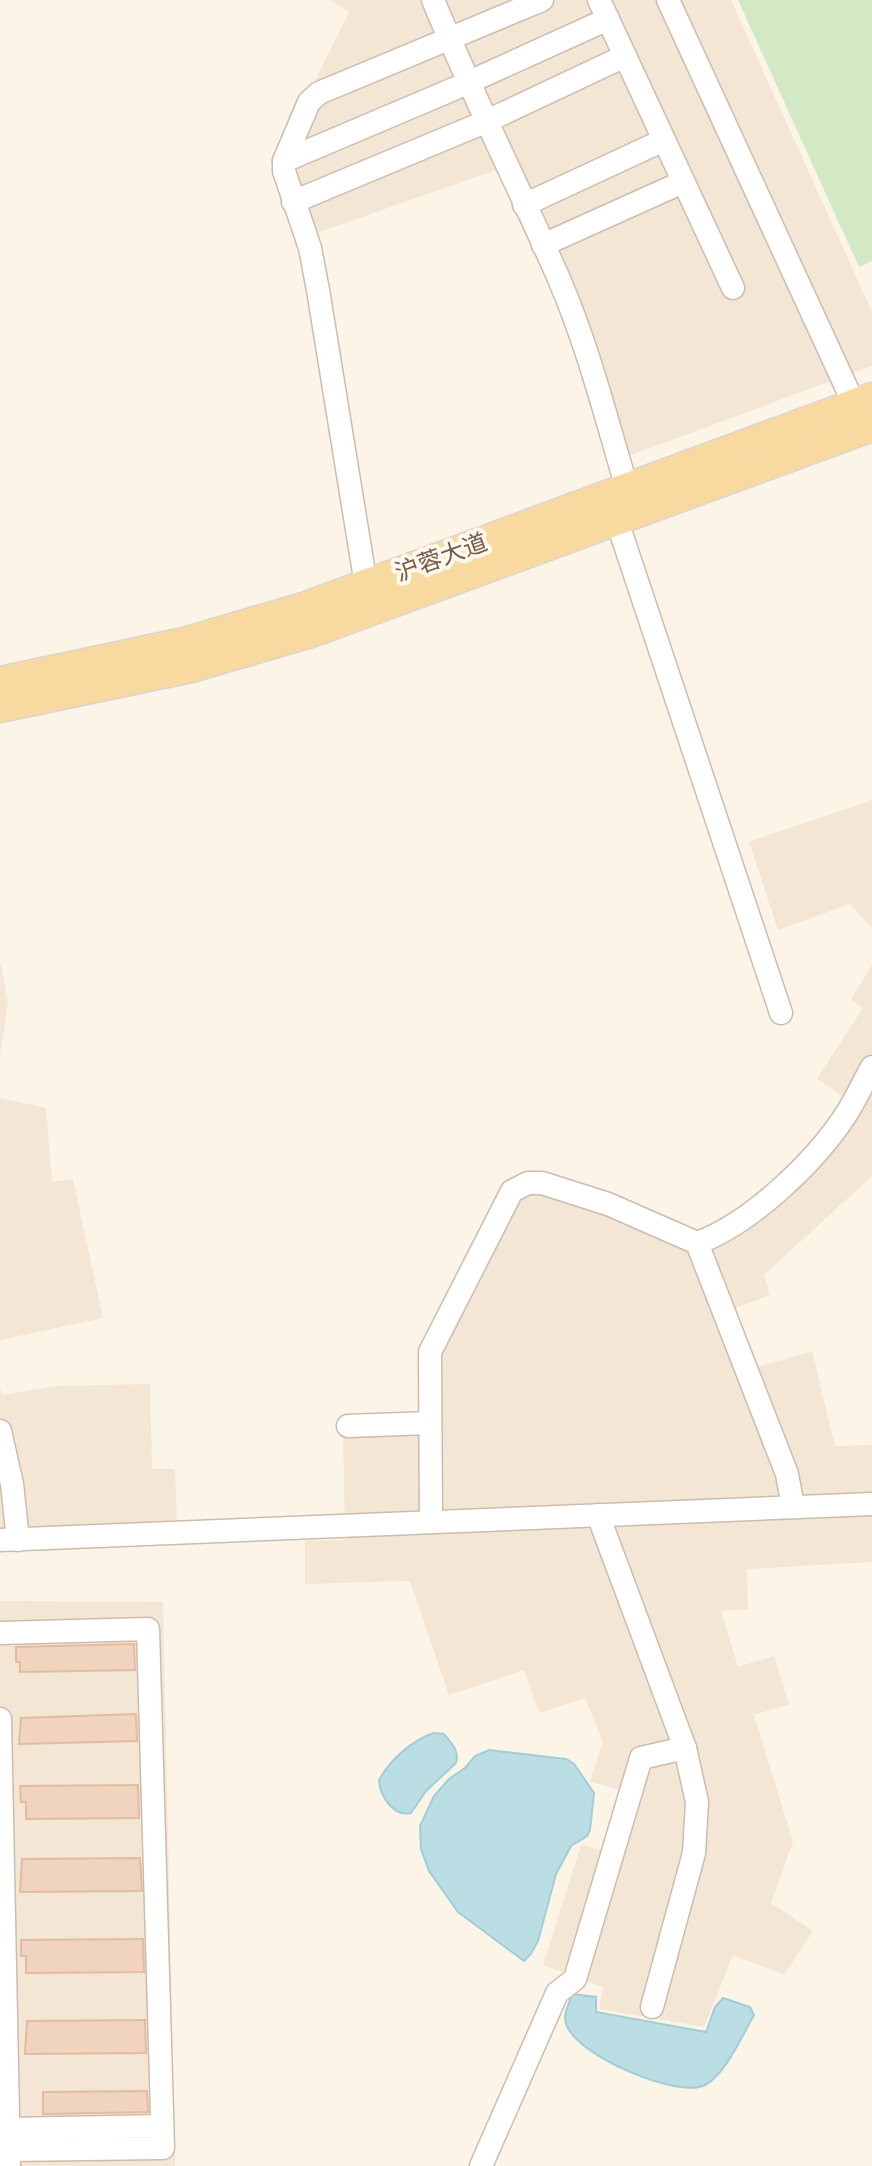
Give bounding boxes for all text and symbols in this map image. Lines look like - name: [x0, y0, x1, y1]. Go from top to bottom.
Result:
- street label: 沪蓉大道: [391, 527, 491, 587]

